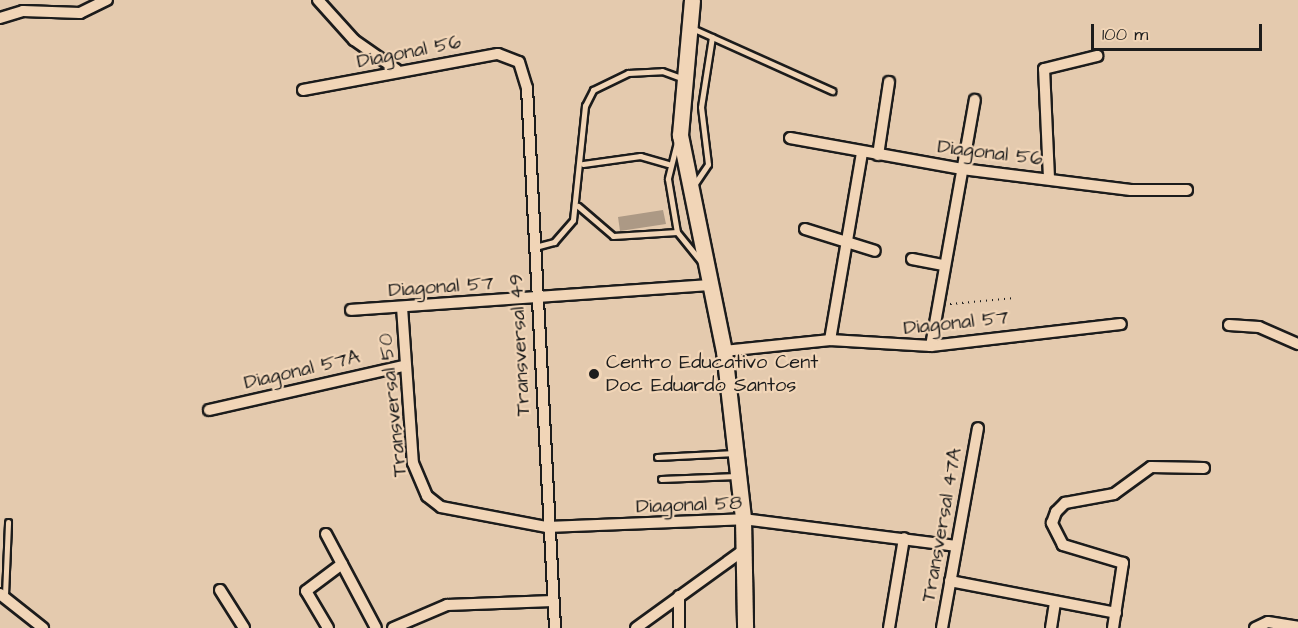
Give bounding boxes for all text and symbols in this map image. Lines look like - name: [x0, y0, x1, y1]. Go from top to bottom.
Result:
- scale bar: [1094, 12, 1265, 50]
- text: 100 m: [1102, 22, 1148, 47]
- street label: Diagonal 56: [355, 30, 463, 74]
- street label: Diagonal 56: [936, 135, 1044, 171]
- street label: Diagonal 57: [388, 271, 494, 303]
- street label: Transversal 49: [504, 273, 536, 417]
- street label: Diagonal 57: [902, 306, 1010, 340]
- street label: Transversal 50: [374, 332, 412, 478]
- street label: Diagonal 57A: [242, 345, 362, 395]
- place label: Centro Educativo Cent Doc Eduardo Santos: [606, 350, 818, 397]
- marker: Centro Educativo Cent Doc Eduardo Santos: [587, 367, 601, 381]
- street label: Transversal 47A: [917, 446, 967, 604]
- street label: Diagonal 58: [636, 491, 742, 519]

